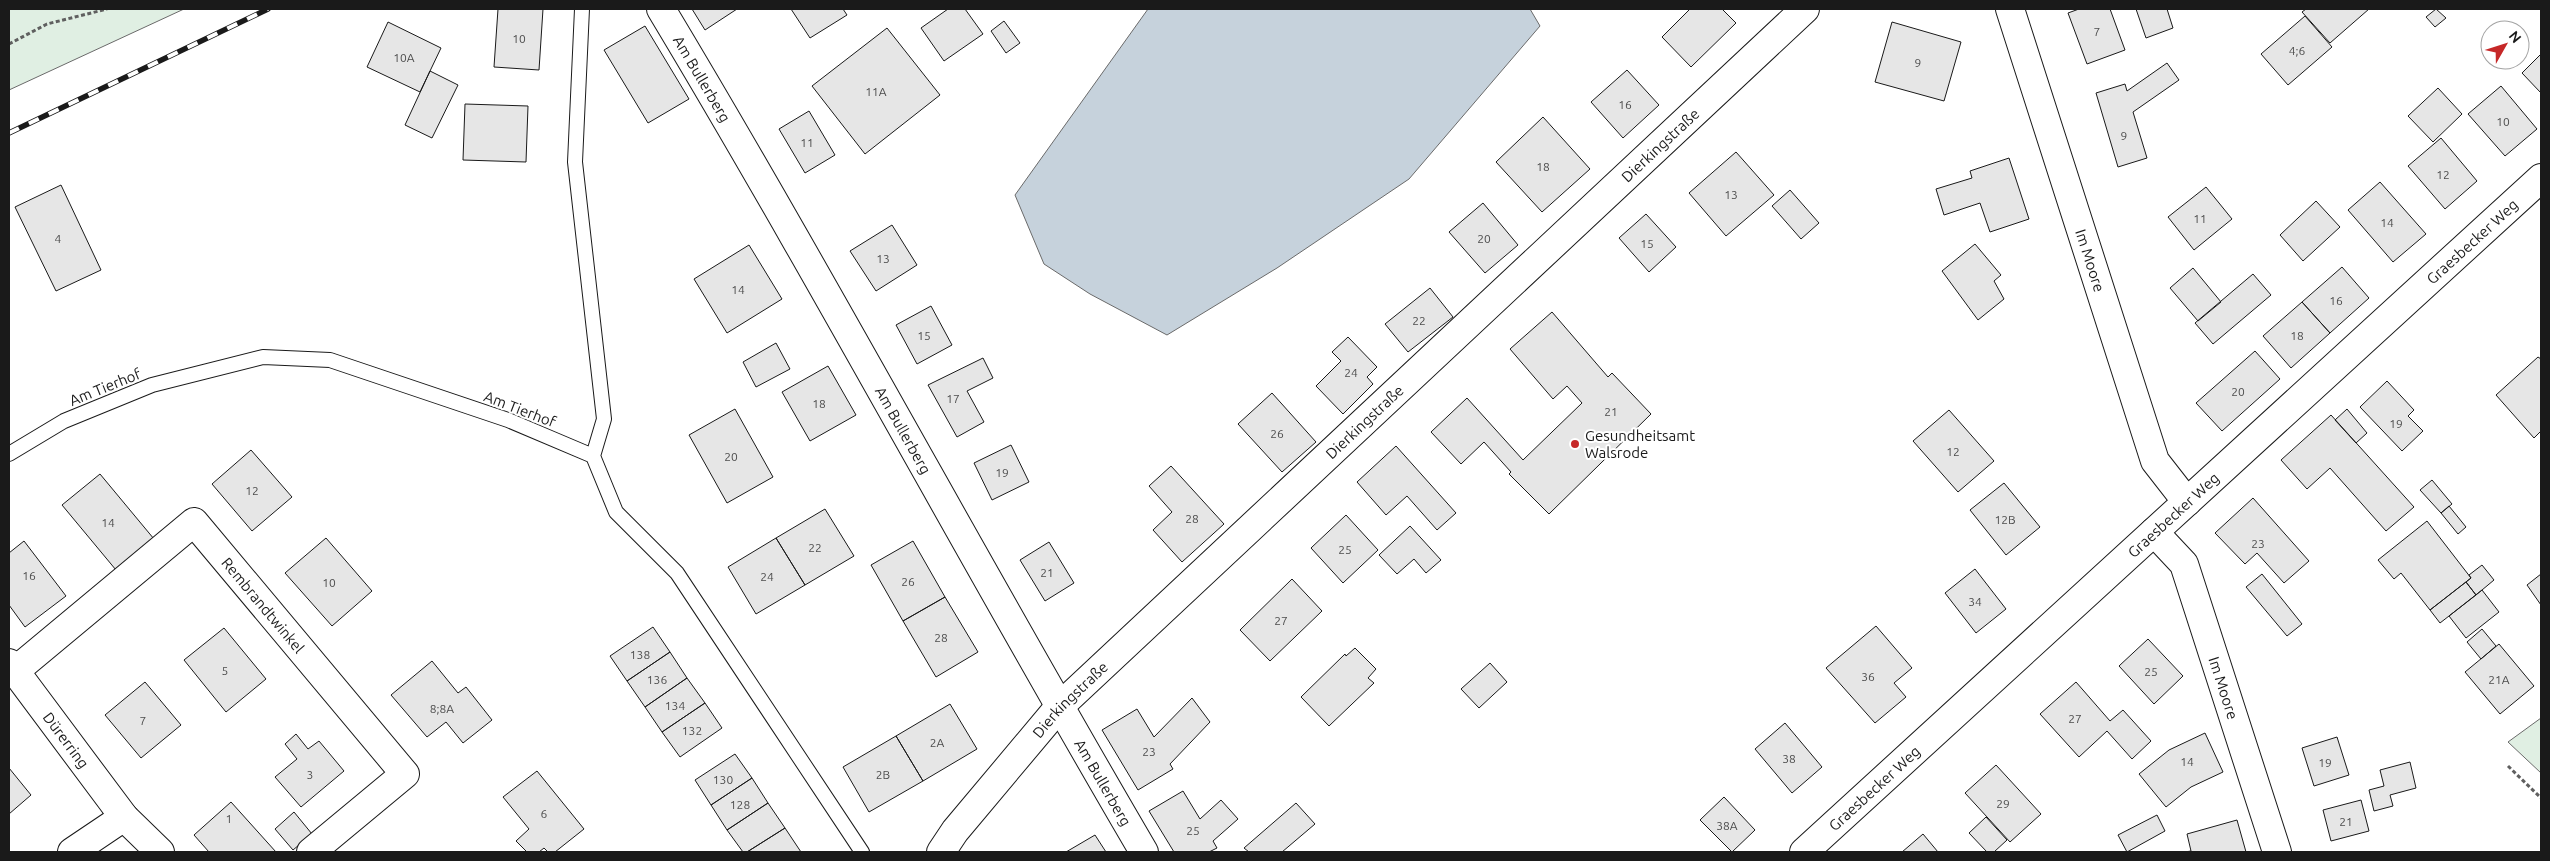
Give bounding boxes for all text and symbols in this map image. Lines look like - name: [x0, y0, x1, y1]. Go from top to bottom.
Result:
- north arrow: [2480, 20, 2530, 70]
- house number: 7: [2094, 25, 2100, 38]
- text: N: [2506, 28, 2525, 46]
- house number: 10: [512, 32, 526, 45]
- street label: Am Bullerberg: [670, 32, 734, 125]
- house number: 4;6: [2289, 44, 2305, 57]
- house number: 10A: [393, 51, 415, 64]
- house number: 9: [1915, 56, 1921, 69]
- house number: 11A: [865, 85, 887, 98]
- house number: 16: [1618, 98, 1632, 111]
- street label: Dierkingstraße: [1618, 104, 1702, 185]
- house number: 10: [2496, 115, 2510, 128]
- house number: 9: [2121, 129, 2127, 142]
- house number: 11: [800, 136, 814, 149]
- house number: 18: [1536, 160, 1550, 173]
- house number: 12: [2436, 168, 2450, 181]
- house number: 13: [1724, 188, 1738, 201]
- street label: Graesbecker Weg: [2423, 195, 2521, 287]
- house number: 11: [2193, 212, 2207, 225]
- house number: 14: [2380, 216, 2394, 229]
- street label: Im Moore: [2073, 227, 2109, 294]
- house number: 4: [55, 232, 62, 245]
- house number: 20: [1477, 232, 1491, 245]
- house number: 15: [1640, 237, 1654, 250]
- house number: 13: [876, 252, 890, 265]
- house number: 14: [731, 283, 745, 296]
- house number: 16: [2329, 294, 2343, 307]
- house number: 22: [1412, 314, 1426, 327]
- house number: 15: [917, 329, 931, 342]
- house number: 18: [2290, 329, 2304, 342]
- street label: Am Tierhof: [67, 365, 143, 409]
- house number: 24: [1344, 366, 1358, 379]
- street label: Dierkingstraße: [1322, 381, 1406, 462]
- street label: Am Bullerberg: [872, 383, 935, 477]
- house number: 20: [2231, 385, 2245, 398]
- street label: Am Tierhof: [482, 388, 559, 431]
- house number: 17: [946, 392, 960, 405]
- house number: 18: [812, 397, 826, 410]
- house number: 21: [1604, 405, 1618, 418]
- house number: 19: [2389, 417, 2403, 430]
- house number: 26: [1270, 427, 1284, 440]
- place label: Gesundheitsamt Walsrode: [1585, 427, 1695, 461]
- marker: Gesundheitsamt Walsrode: [1569, 438, 1581, 450]
- house number: 12: [1946, 445, 1960, 458]
- house number: 20: [724, 450, 738, 463]
- house number: 19: [995, 466, 1009, 479]
- street label: Graesbecker Weg: [2124, 469, 2222, 560]
- house number: 12: [245, 484, 259, 497]
- house number: 28: [1185, 512, 1199, 525]
- house number: 12B: [1994, 513, 2016, 526]
- house number: 14: [101, 516, 115, 529]
- house number: 23: [2251, 537, 2265, 550]
- house number: 22: [808, 541, 822, 554]
- house number: 25: [1338, 543, 1352, 556]
- street label: Rembrandtwinkel: [219, 554, 308, 656]
- house number: 21: [1040, 566, 1054, 579]
- house number: 16: [22, 569, 36, 582]
- house number: 24: [760, 570, 774, 583]
- house number: 26: [901, 575, 915, 588]
- house number: 10: [322, 576, 336, 589]
- house number: 34: [1968, 595, 1982, 608]
- house number: 27: [1274, 614, 1288, 627]
- house number: 28: [934, 631, 948, 644]
- house number: 138: [630, 648, 650, 661]
- street label: Im Moore: [2206, 654, 2242, 721]
- street label: Dierkingstraße: [1029, 658, 1111, 741]
- house number: 5: [222, 664, 228, 677]
- house number: 25: [2144, 665, 2158, 678]
- house number: 36: [1861, 670, 1875, 683]
- house number: 136: [647, 673, 667, 686]
- house number: 21A: [2488, 673, 2510, 686]
- house number: 134: [665, 699, 685, 712]
- house number: 8;8A: [430, 702, 454, 715]
- street label: Dürerring: [40, 709, 93, 771]
- house number: 27: [2068, 712, 2082, 725]
- house number: 7: [140, 714, 146, 727]
- house number: 132: [682, 724, 702, 737]
- house number: 2A: [930, 736, 944, 749]
- street label: Am Bullerberg: [1072, 736, 1135, 829]
- street label: Graesbecker Weg: [1825, 742, 1923, 834]
- house number: 23: [1142, 745, 1156, 758]
- house number: 38: [1782, 752, 1796, 765]
- house number: 14: [2180, 755, 2194, 768]
- house number: 19: [2318, 756, 2332, 769]
- house number: 3: [307, 768, 313, 781]
- house number: 2B: [876, 768, 890, 781]
- house number: 130: [713, 773, 733, 786]
- house number: 29: [1996, 797, 2010, 810]
- house number: 128: [730, 798, 750, 811]
- house number: 6: [541, 807, 548, 820]
- house number: 1: [226, 812, 232, 825]
- house number: 21: [2339, 815, 2353, 828]
- house number: 38A: [1716, 819, 1738, 832]
- house number: 25: [1186, 824, 1200, 837]

